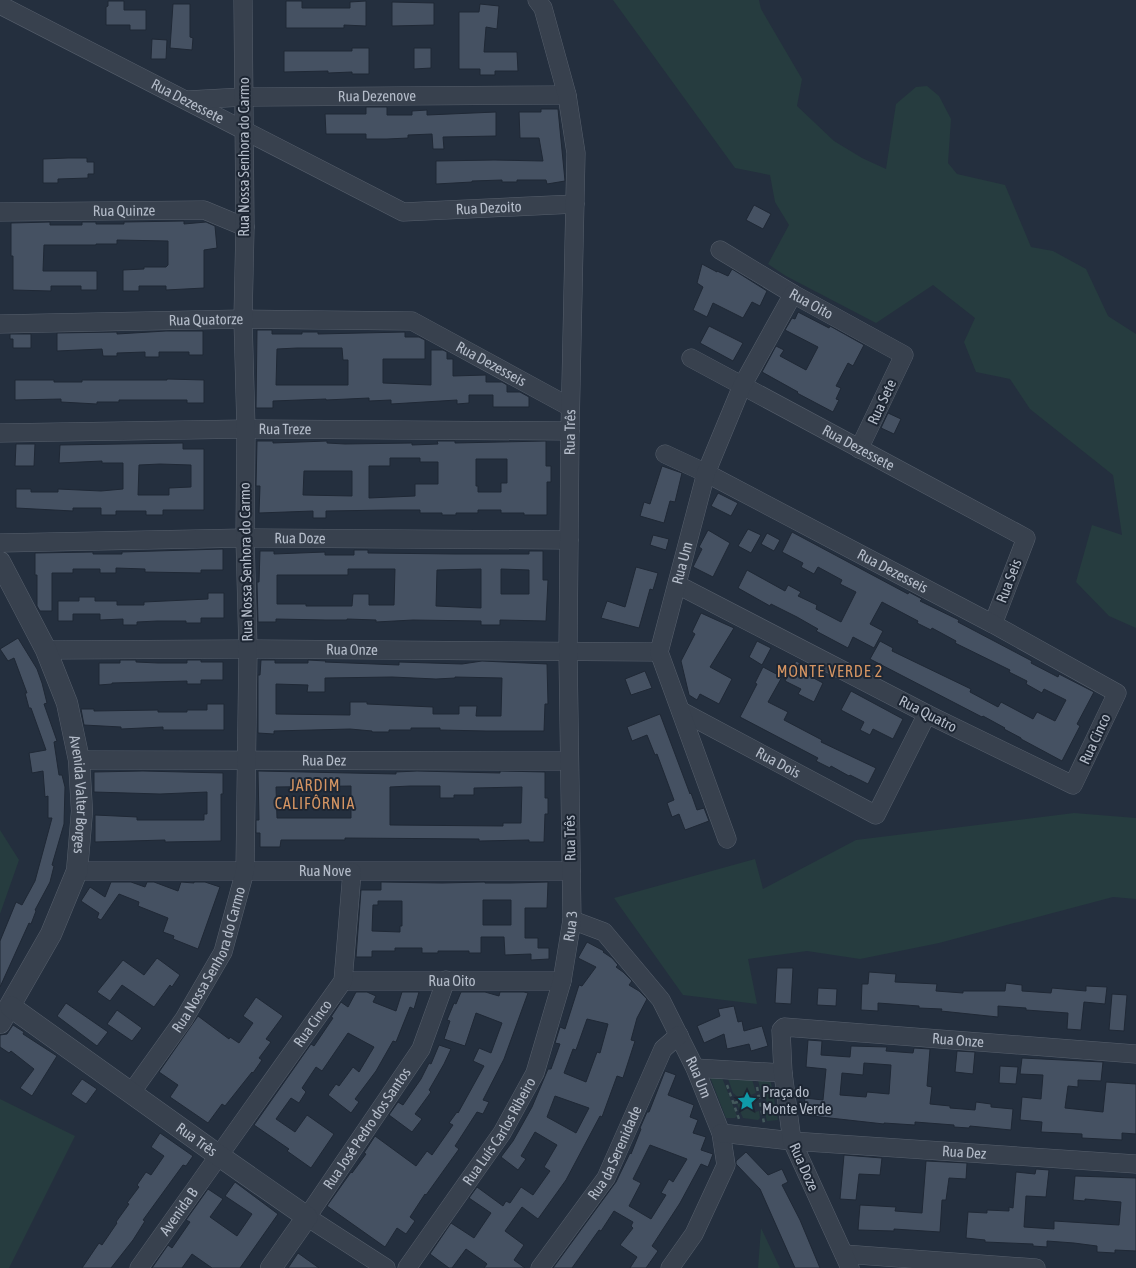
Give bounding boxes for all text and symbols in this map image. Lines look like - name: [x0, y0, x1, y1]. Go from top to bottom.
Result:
- street label: Rua Dezessete: [149, 75, 227, 127]
- street label: Rua Nossa Senhora do Carmo: [235, 77, 252, 237]
- street label: Rua Dezenove: [338, 87, 416, 104]
- street label: Rua Dezoito: [455, 197, 522, 218]
- street label: Rua Quinze: [93, 201, 156, 219]
- street label: Rua Oito: [787, 285, 836, 322]
- street label: Rua Quatorze: [168, 310, 244, 329]
- street label: Rua Dezesseis: [453, 338, 529, 389]
- street label: Rua Sete: [864, 376, 899, 427]
- street label: Rua Três: [561, 409, 578, 455]
- street label: Rua Treze: [259, 420, 312, 437]
- street label: Rua Dezessete: [820, 421, 898, 474]
- street label: Rua Nossa Senhora do Carmo: [236, 482, 255, 642]
- street label: Rua Doze: [274, 529, 326, 546]
- street label: Rua Um: [668, 540, 696, 586]
- street label: Rua Dezesseis: [855, 545, 931, 596]
- street label: Rua Seis: [992, 556, 1025, 605]
- street label: Rua Onze: [326, 641, 378, 658]
- district label: MONTE VERDE 2: [777, 662, 883, 680]
- street label: Rua Quatro: [896, 692, 960, 735]
- street label: Rua Cinco: [1075, 711, 1114, 767]
- street label: Avenida Valter Borges: [66, 734, 91, 854]
- street label: Rua Dois: [753, 744, 803, 781]
- street label: Rua Dez: [302, 751, 347, 769]
- district label: JARDIM CALIFÔRNIA: [275, 776, 355, 812]
- street label: Rua Três: [561, 815, 578, 861]
- street label: Rua Nove: [299, 862, 351, 879]
- street label: Rua Nossa Senhora do Carmo: [168, 885, 248, 1036]
- street label: Rua 3: [560, 911, 580, 943]
- street label: Rua Oito: [428, 972, 476, 989]
- street label: Rua Cinco: [290, 996, 335, 1050]
- street label: Rua Onze: [931, 1029, 985, 1050]
- street label: Rua Um: [683, 1054, 715, 1101]
- street label: Rua José Pedro dos Santos: [319, 1064, 414, 1192]
- street label: Rua Luís Carlos Ribeiro: [459, 1074, 539, 1188]
- place label: Praça do Monte Verde: [762, 1083, 832, 1117]
- place icon: Praça do Monte Verde: [736, 1090, 758, 1112]
- street label: Rua da Serenidade: [584, 1103, 645, 1203]
- street label: Rua Três: [173, 1119, 220, 1160]
- street label: Rua Doze: [786, 1140, 823, 1194]
- street label: Rua Dez: [941, 1142, 988, 1162]
- street label: Avenida B: [156, 1184, 201, 1238]

